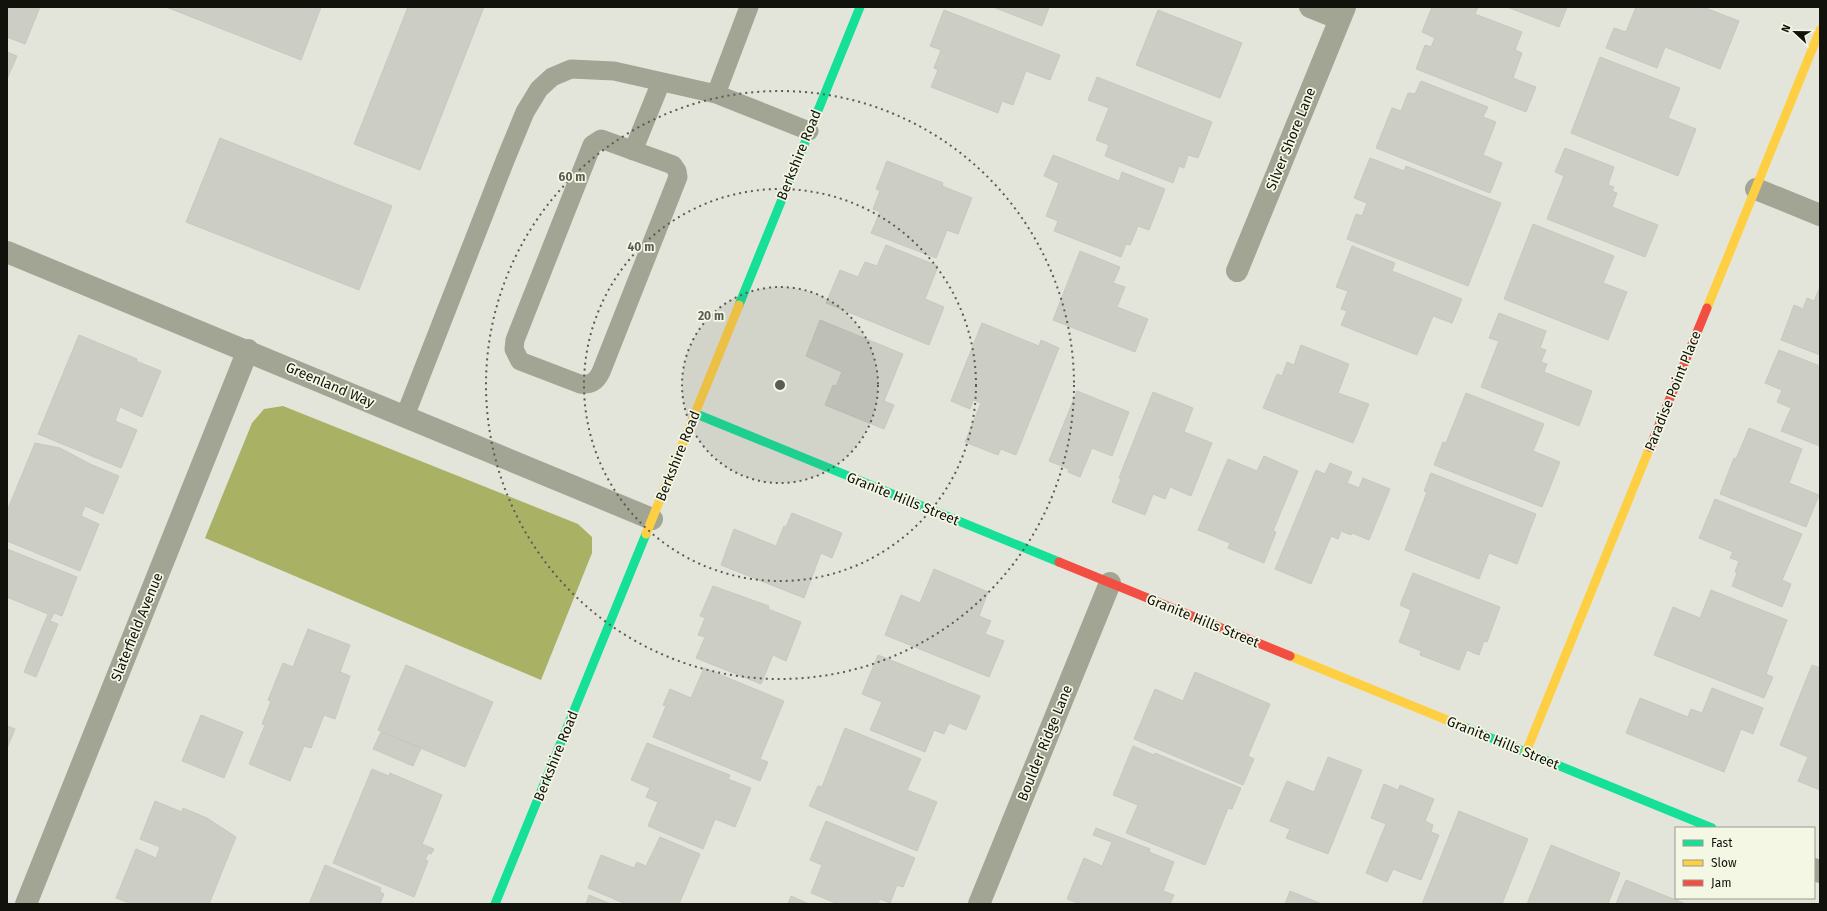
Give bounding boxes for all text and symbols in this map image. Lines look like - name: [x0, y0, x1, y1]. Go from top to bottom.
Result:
- north arrow: [1775, 12, 1815, 52]
- text: N: [1779, 23, 1794, 34]
- street label: Silver Shore Lane: [1263, 85, 1319, 193]
- street label: Berkshire Road: [773, 107, 825, 203]
- text: 60 m: [559, 170, 585, 184]
- text: 40 m: [628, 240, 654, 254]
- text: 20 m: [698, 309, 724, 323]
- street label: Paradise Point Place: [1641, 328, 1705, 454]
- street label: Greenland Way: [283, 359, 377, 411]
- centre of rings: [773, 378, 787, 392]
- street label: Berkshire Road: [652, 408, 704, 504]
- street label: Granite Hills Street: [844, 469, 963, 530]
- street label: Slaterfield Avenue: [108, 570, 166, 684]
- street label: Granite Hills Street: [1144, 591, 1263, 652]
- street label: Boulder Ridge Lane: [1014, 683, 1076, 803]
- street label: Berkshire Road: [530, 708, 582, 804]
- street label: Granite Hills Street: [1444, 713, 1563, 774]
- legend: [1675, 827, 1815, 899]
- text: Fast: [1711, 836, 1733, 850]
- text: Slow: [1711, 856, 1737, 870]
- text: Jam: [1711, 876, 1731, 890]

